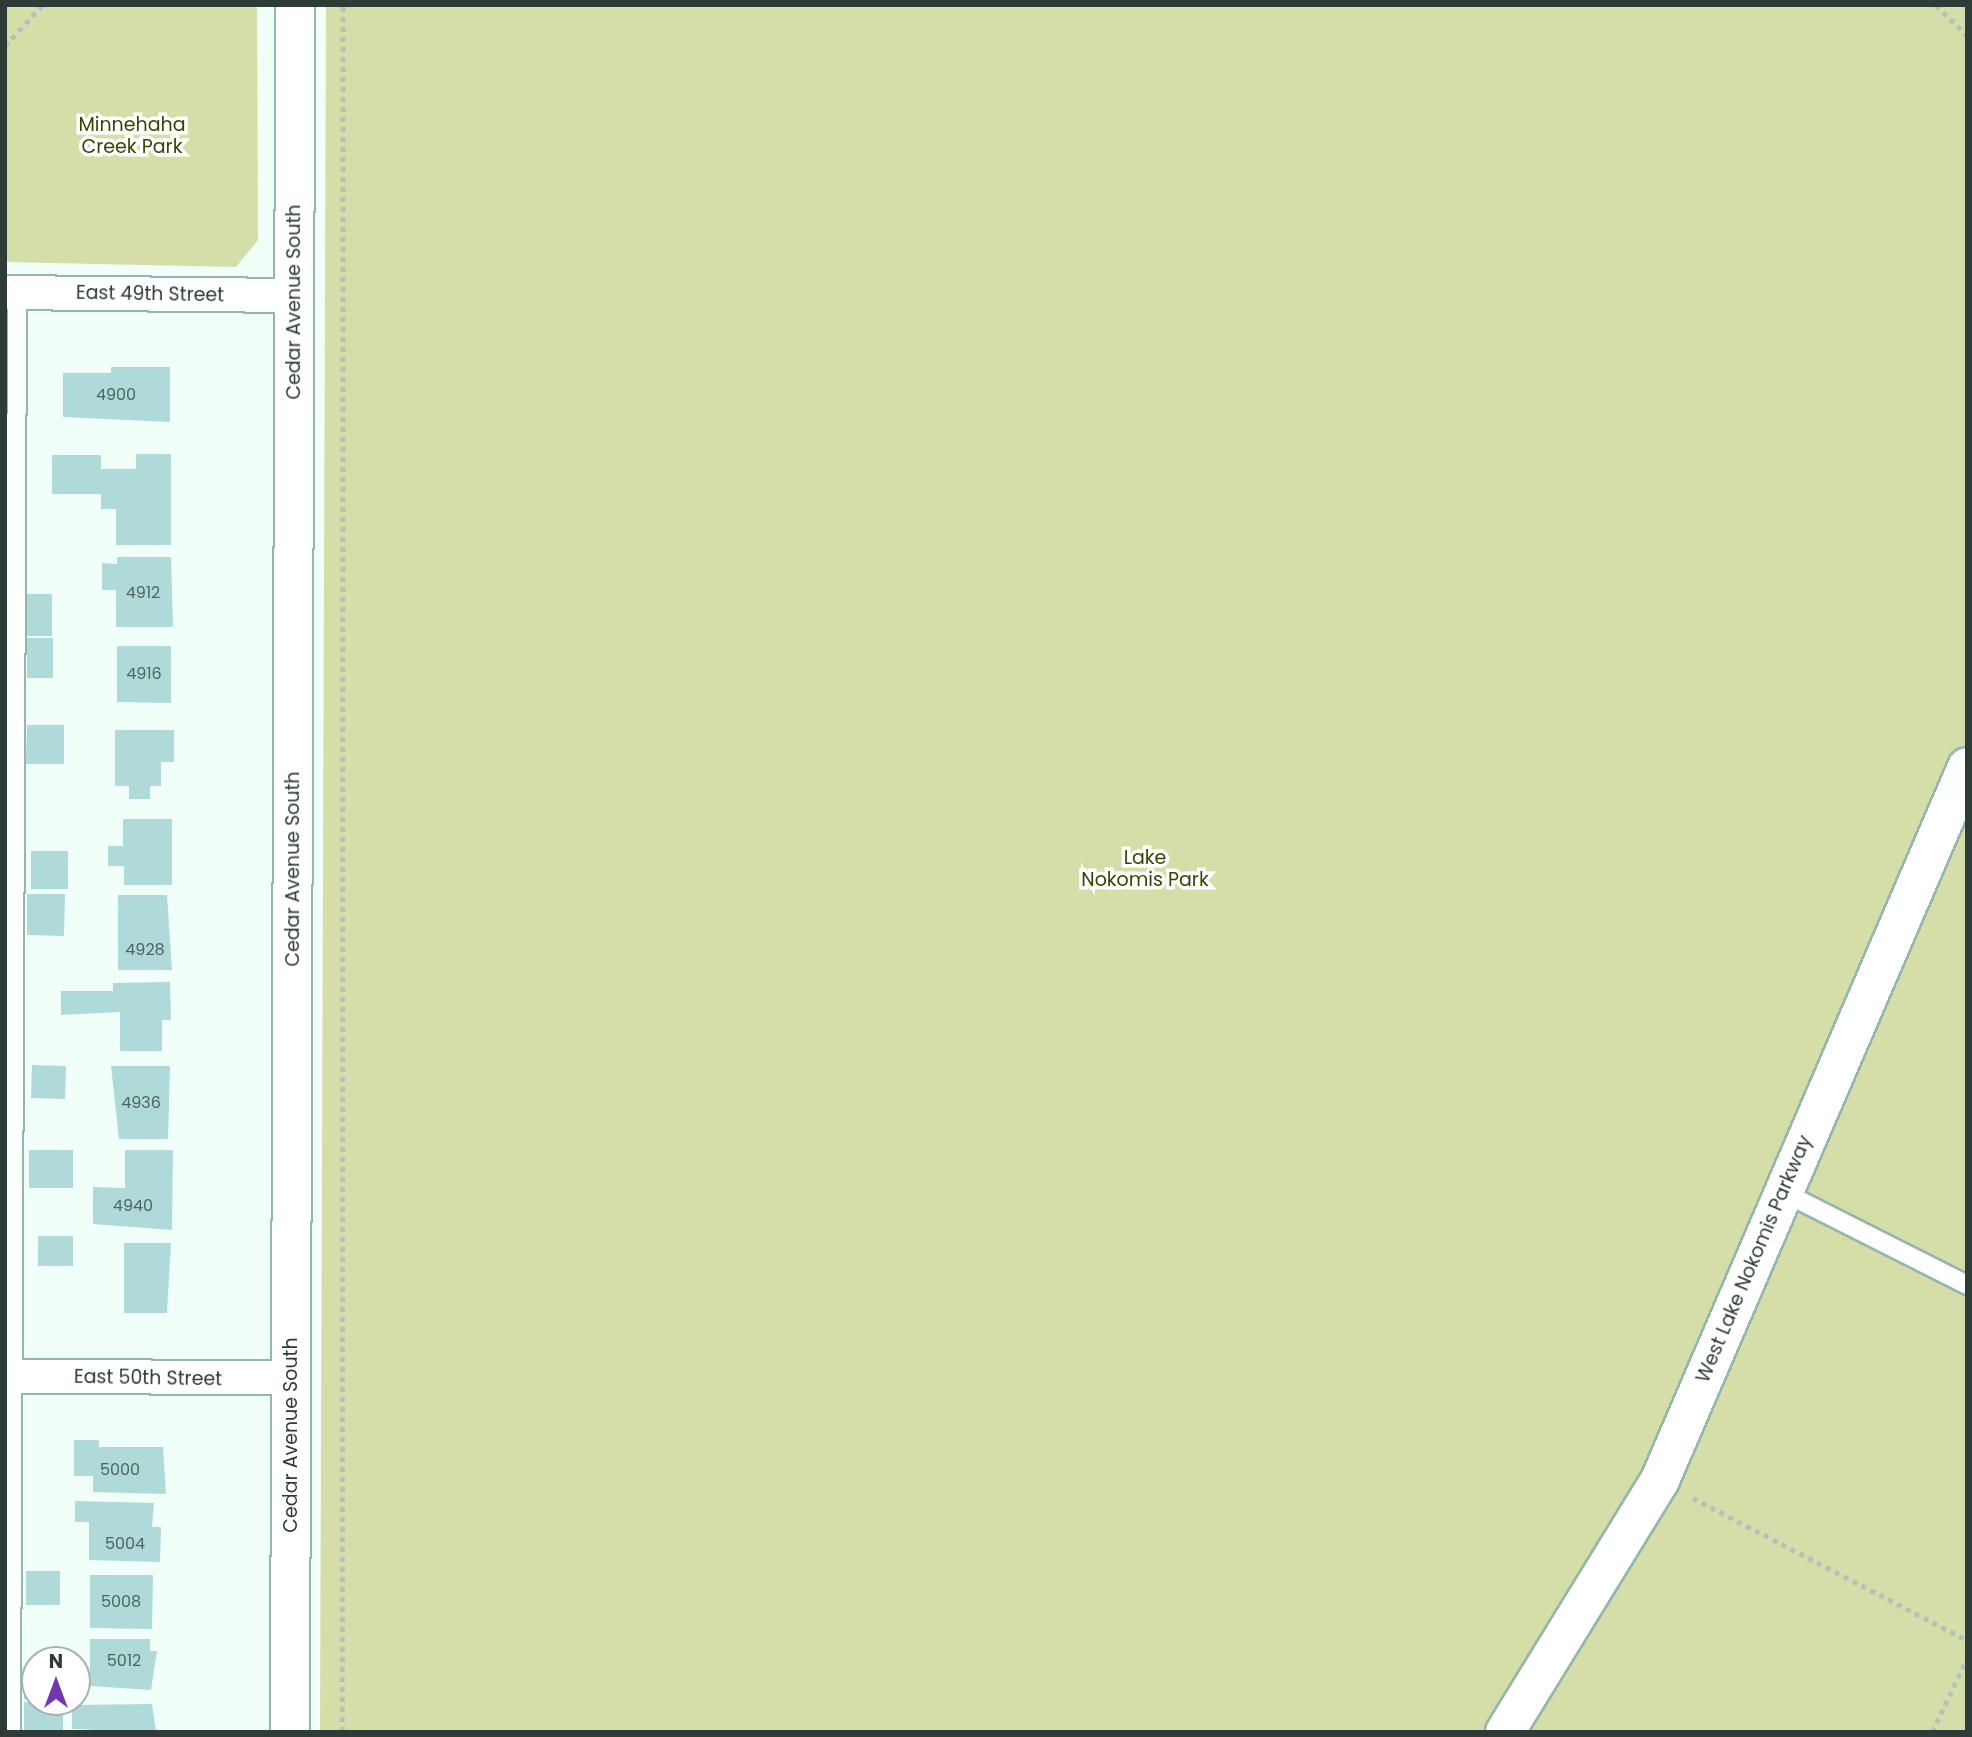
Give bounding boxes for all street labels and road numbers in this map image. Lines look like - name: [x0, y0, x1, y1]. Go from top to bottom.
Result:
- street label: Cedar Avenue South: [283, 204, 305, 400]
- street label: East 49th Street: [76, 281, 224, 307]
- street label: Cedar Avenue South: [282, 771, 304, 967]
- street label: West Lake Nokomis Parkway: [1691, 1132, 1817, 1386]
- street label: Cedar Avenue South: [280, 1337, 302, 1533]
- street label: East 50th Street: [74, 1365, 222, 1391]

